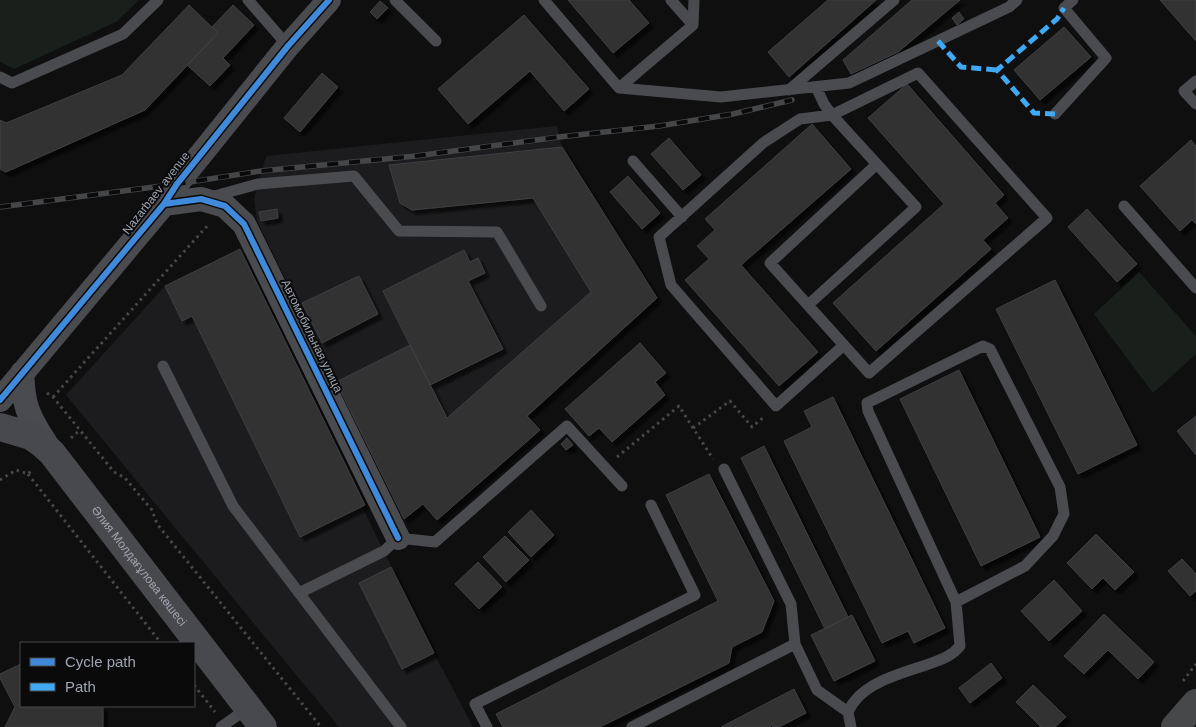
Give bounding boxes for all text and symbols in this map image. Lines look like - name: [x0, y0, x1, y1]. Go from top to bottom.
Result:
- street label: Nazarbaev avenue: [119, 149, 193, 237]
- street label: Автомобильная улица: [279, 277, 346, 395]
- street label: Әлия Молдағұлова көшесі: [89, 503, 190, 629]
- legend: [20, 642, 195, 707]
- text: Cycle path: [65, 653, 136, 670]
- text: Path: [65, 678, 96, 695]

